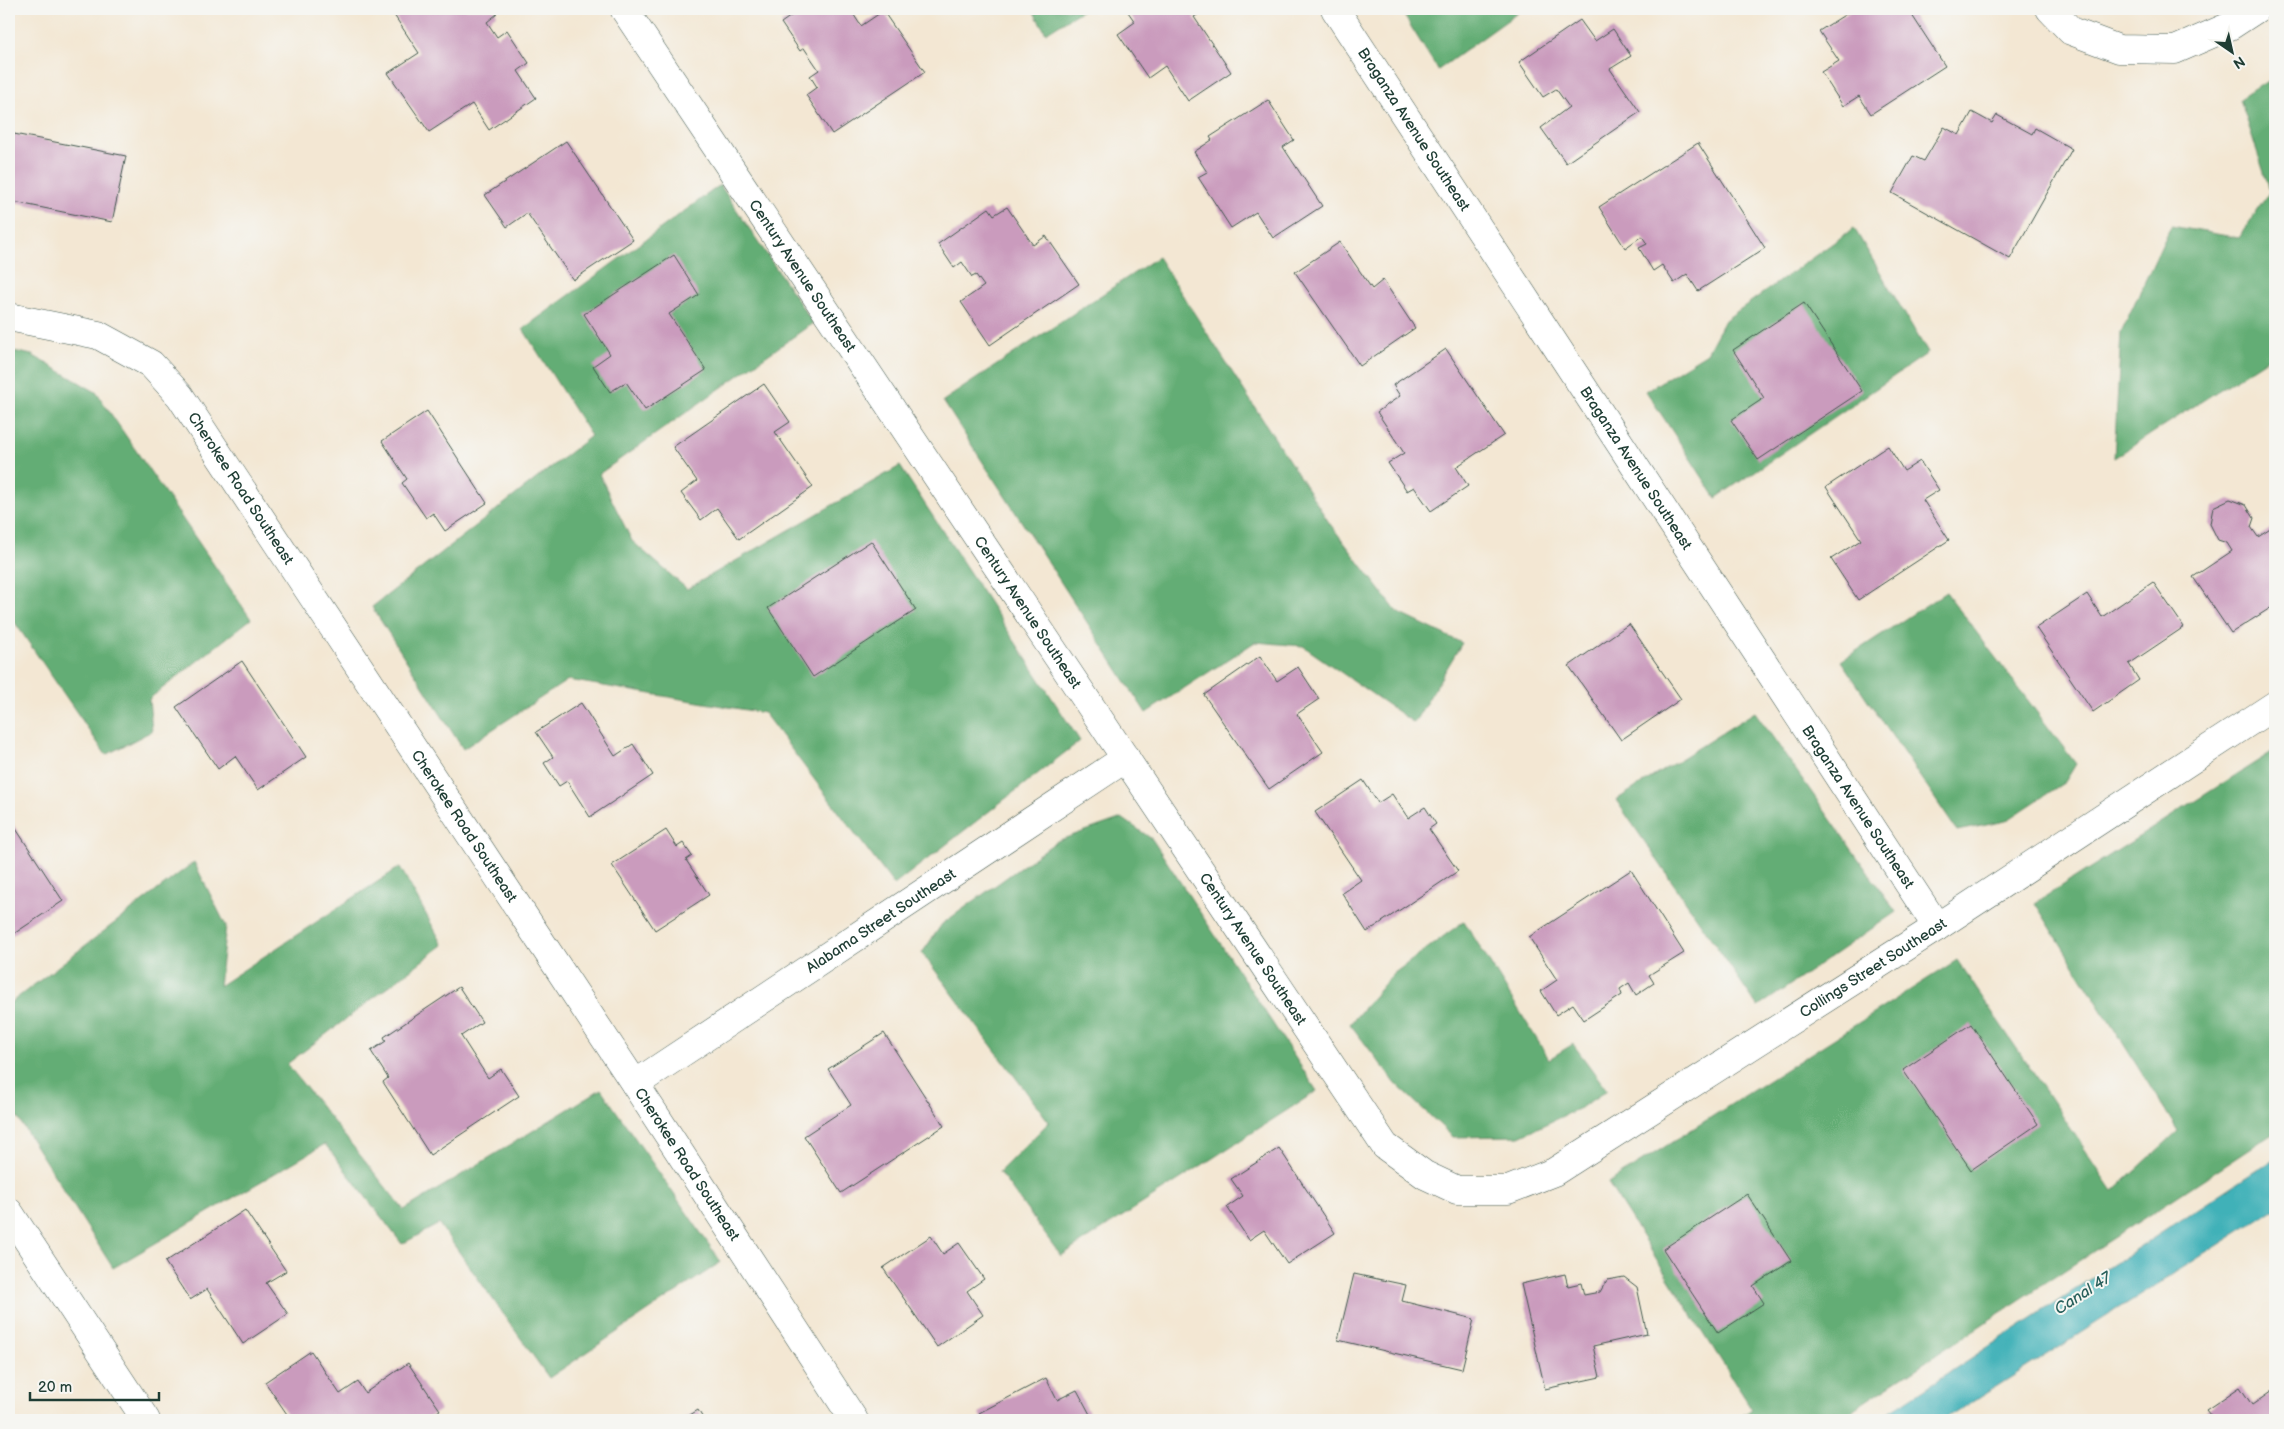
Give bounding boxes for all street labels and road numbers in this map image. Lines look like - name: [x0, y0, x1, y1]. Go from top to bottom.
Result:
- street label: Braganza Avenue Southeast: [1354, 44, 1475, 215]
- street label: Century Avenue Southeast: [745, 196, 861, 356]
- street label: Braganza Avenue Southeast: [1576, 383, 1697, 554]
- street label: Cherokee Road Southeast: [184, 408, 298, 568]
- street label: Century Avenue Southeast: [970, 533, 1086, 692]
- street label: Braganza Avenue Southeast: [1798, 722, 1919, 892]
- street label: Cherokee Road Southeast: [407, 746, 522, 906]
- street label: Alabama Street Southeast: [802, 864, 960, 977]
- street label: Century Avenue Southeast: [1195, 869, 1311, 1029]
- street label: Collings Street Southeast: [1796, 914, 1950, 1022]
- street label: Cherokee Road Southeast: [631, 1084, 744, 1245]

